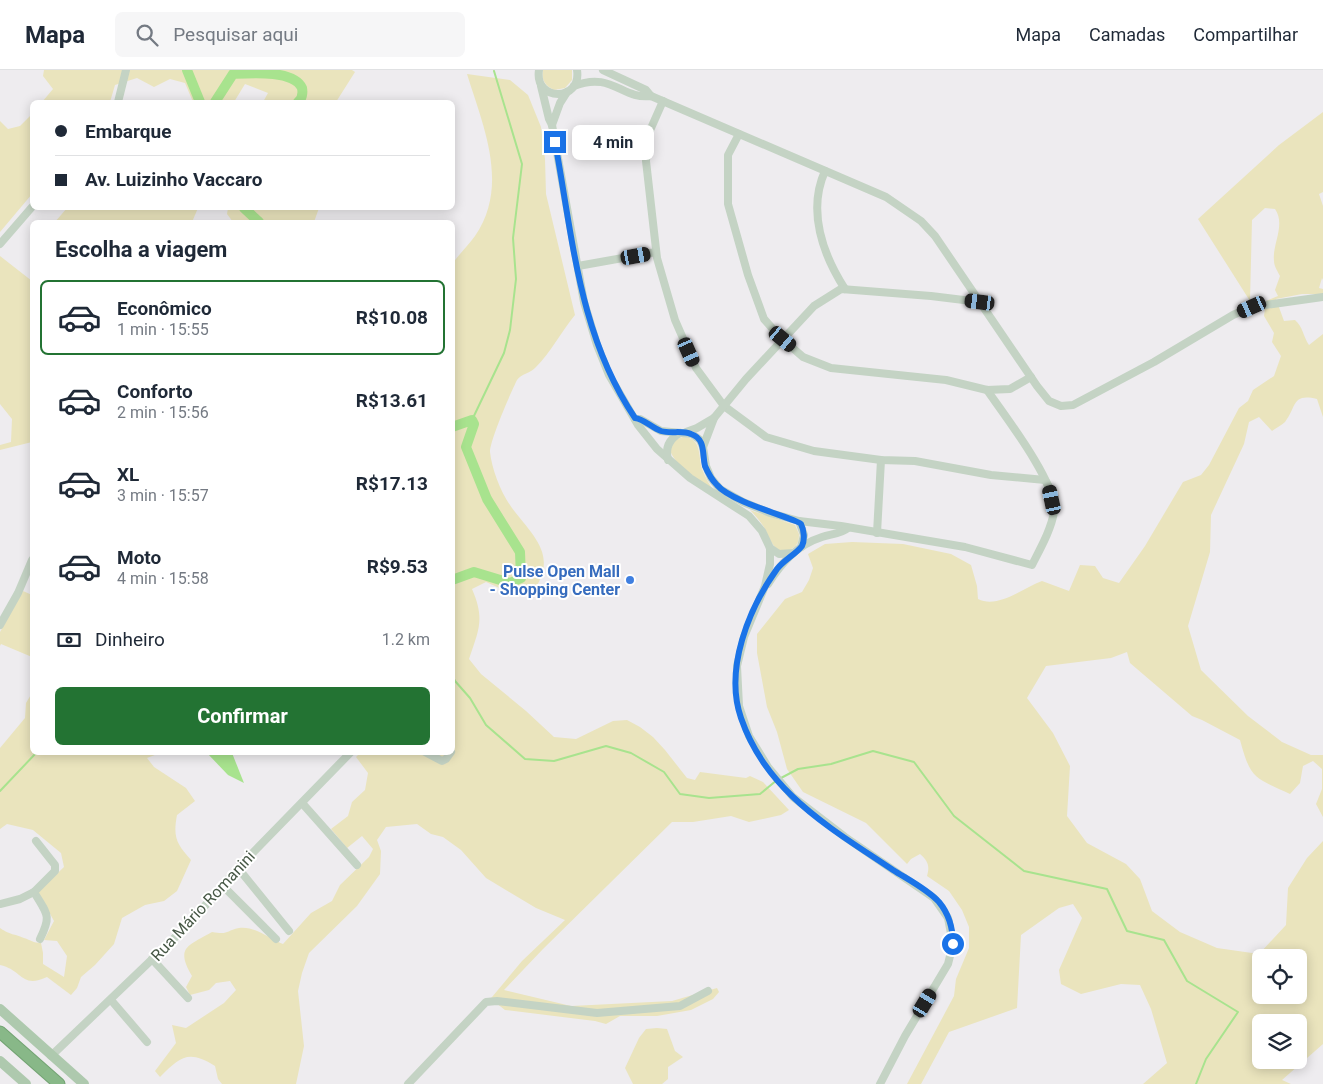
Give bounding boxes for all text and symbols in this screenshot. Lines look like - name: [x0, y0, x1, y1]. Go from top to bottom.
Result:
- search box: [115, 12, 465, 57]
- text: Mapa: [25, 21, 85, 49]
- icon: search: [133, 21, 161, 49]
- text: Pesquisar aqui: [173, 23, 298, 46]
- text: Mapa: [1016, 24, 1061, 45]
- text: Camadas: [1089, 24, 1165, 45]
- text: Compartilhar: [1193, 24, 1298, 45]
- text: Embarque: [85, 120, 171, 143]
- callout: 4 min: [572, 124, 655, 160]
- route end: [544, 131, 566, 153]
- text: 4 min: [593, 133, 633, 152]
- text: Av. Luizinho Vaccaro: [85, 168, 262, 191]
- text: Escolha a viagem: [55, 237, 227, 262]
- car: [619, 246, 652, 266]
- car: [964, 293, 995, 311]
- car: [1235, 294, 1268, 320]
- icon: car: [57, 295, 102, 340]
- text: Econômico: [117, 297, 212, 320]
- text: R$10.08: [356, 306, 428, 329]
- text: 1 min · 15:55: [117, 320, 209, 339]
- car: [766, 324, 799, 354]
- car: [676, 335, 701, 369]
- icon: car: [57, 378, 102, 423]
- text: Conforto: [117, 380, 193, 403]
- text: R$13.61: [356, 389, 428, 412]
- text: 2 min · 15:56: [117, 403, 209, 422]
- icon: car: [57, 461, 102, 506]
- text: XL: [117, 463, 139, 486]
- text: R$17.13: [356, 472, 428, 495]
- car: [1041, 484, 1062, 516]
- text: 3 min · 15:57: [117, 486, 209, 505]
- icon: car: [57, 544, 102, 589]
- text: Moto: [117, 546, 161, 569]
- text: R$9.53: [367, 555, 428, 578]
- place label: Pulse Open Mall - Shopping Center: [490, 562, 620, 599]
- text: 4 min · 15:58: [117, 569, 209, 588]
- marker: Pulse Open Mall - Shopping Center: [624, 574, 636, 586]
- icon: cash: [55, 626, 83, 654]
- text: Dinheiro: [95, 628, 165, 651]
- text: 1.2 km: [382, 630, 430, 649]
- button: Confirmar: [55, 687, 430, 745]
- street label: Rua Mário Romanini: [147, 847, 259, 965]
- route start: [942, 933, 964, 955]
- map controls: [1252, 949, 1307, 1069]
- button: locate: [1252, 949, 1307, 1004]
- car: [910, 986, 939, 1020]
- button: layers: [1252, 1014, 1307, 1069]

